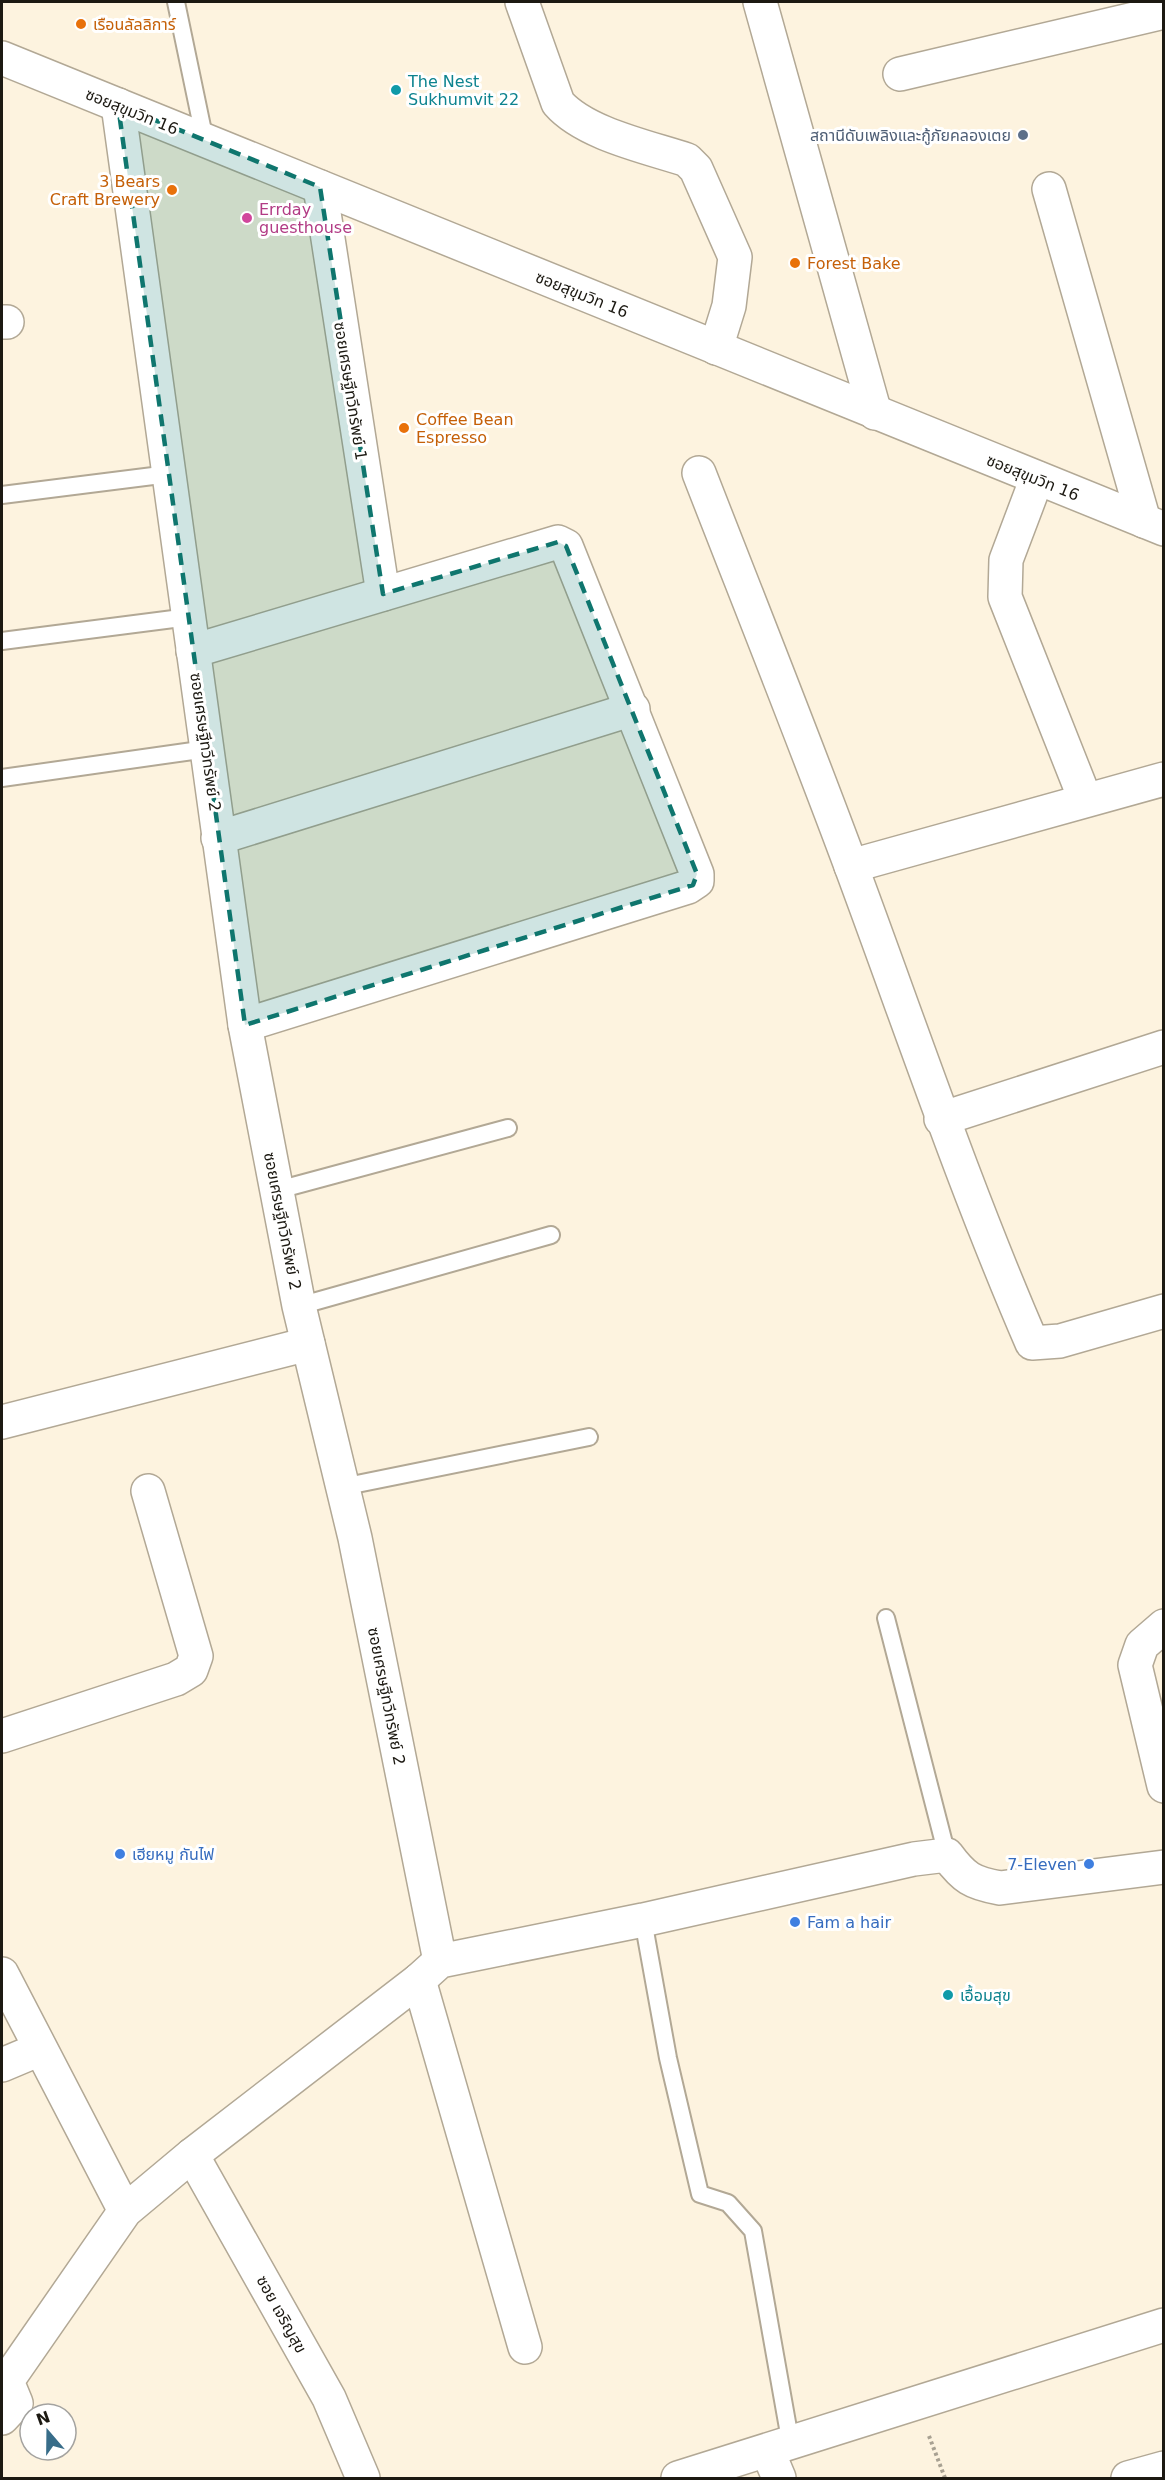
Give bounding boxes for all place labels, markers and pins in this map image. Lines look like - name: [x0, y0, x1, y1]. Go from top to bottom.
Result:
- place label: เรือนลัลลิการ์: [93, 15, 176, 34]
- marker: เรือนลัลลิการ์: [74, 17, 88, 31]
- place label: The Nest Sukhumvit 22: [407, 72, 519, 109]
- marker: The Nest Sukhumvit 22: [389, 83, 403, 97]
- place label: สถานีดับเพลิงและกู้ภัยคลองเตย: [810, 126, 1011, 145]
- marker: สถานีดับเพลิงและกู้ภัยคลองเตย: [1016, 128, 1030, 142]
- place label: 3 Bears Craft Brewery: [50, 172, 160, 209]
- marker: 3 Bears Craft Brewery: [165, 183, 179, 197]
- place label: Errday guesthouse: [259, 200, 352, 237]
- marker: Errday guesthouse: [240, 211, 254, 225]
- place label: Forest Bake: [807, 254, 901, 273]
- marker: Forest Bake: [788, 256, 802, 270]
- place label: Coffee Bean Espresso: [416, 410, 514, 447]
- marker: Coffee Bean Espresso: [397, 421, 411, 435]
- place label: เฮียหมู กันไฟ: [132, 1845, 214, 1864]
- marker: เฮียหมู กันไฟ: [113, 1847, 127, 1861]
- place label: 7-Eleven: [1007, 1855, 1077, 1874]
- marker: 7-Eleven: [1082, 1857, 1096, 1871]
- place label: Fam a hair: [807, 1913, 891, 1932]
- marker: Fam a hair: [788, 1915, 802, 1929]
- place label: เอื้อมสุข: [960, 1984, 1011, 2005]
- marker: เอื้อมสุข: [941, 1988, 955, 2002]

